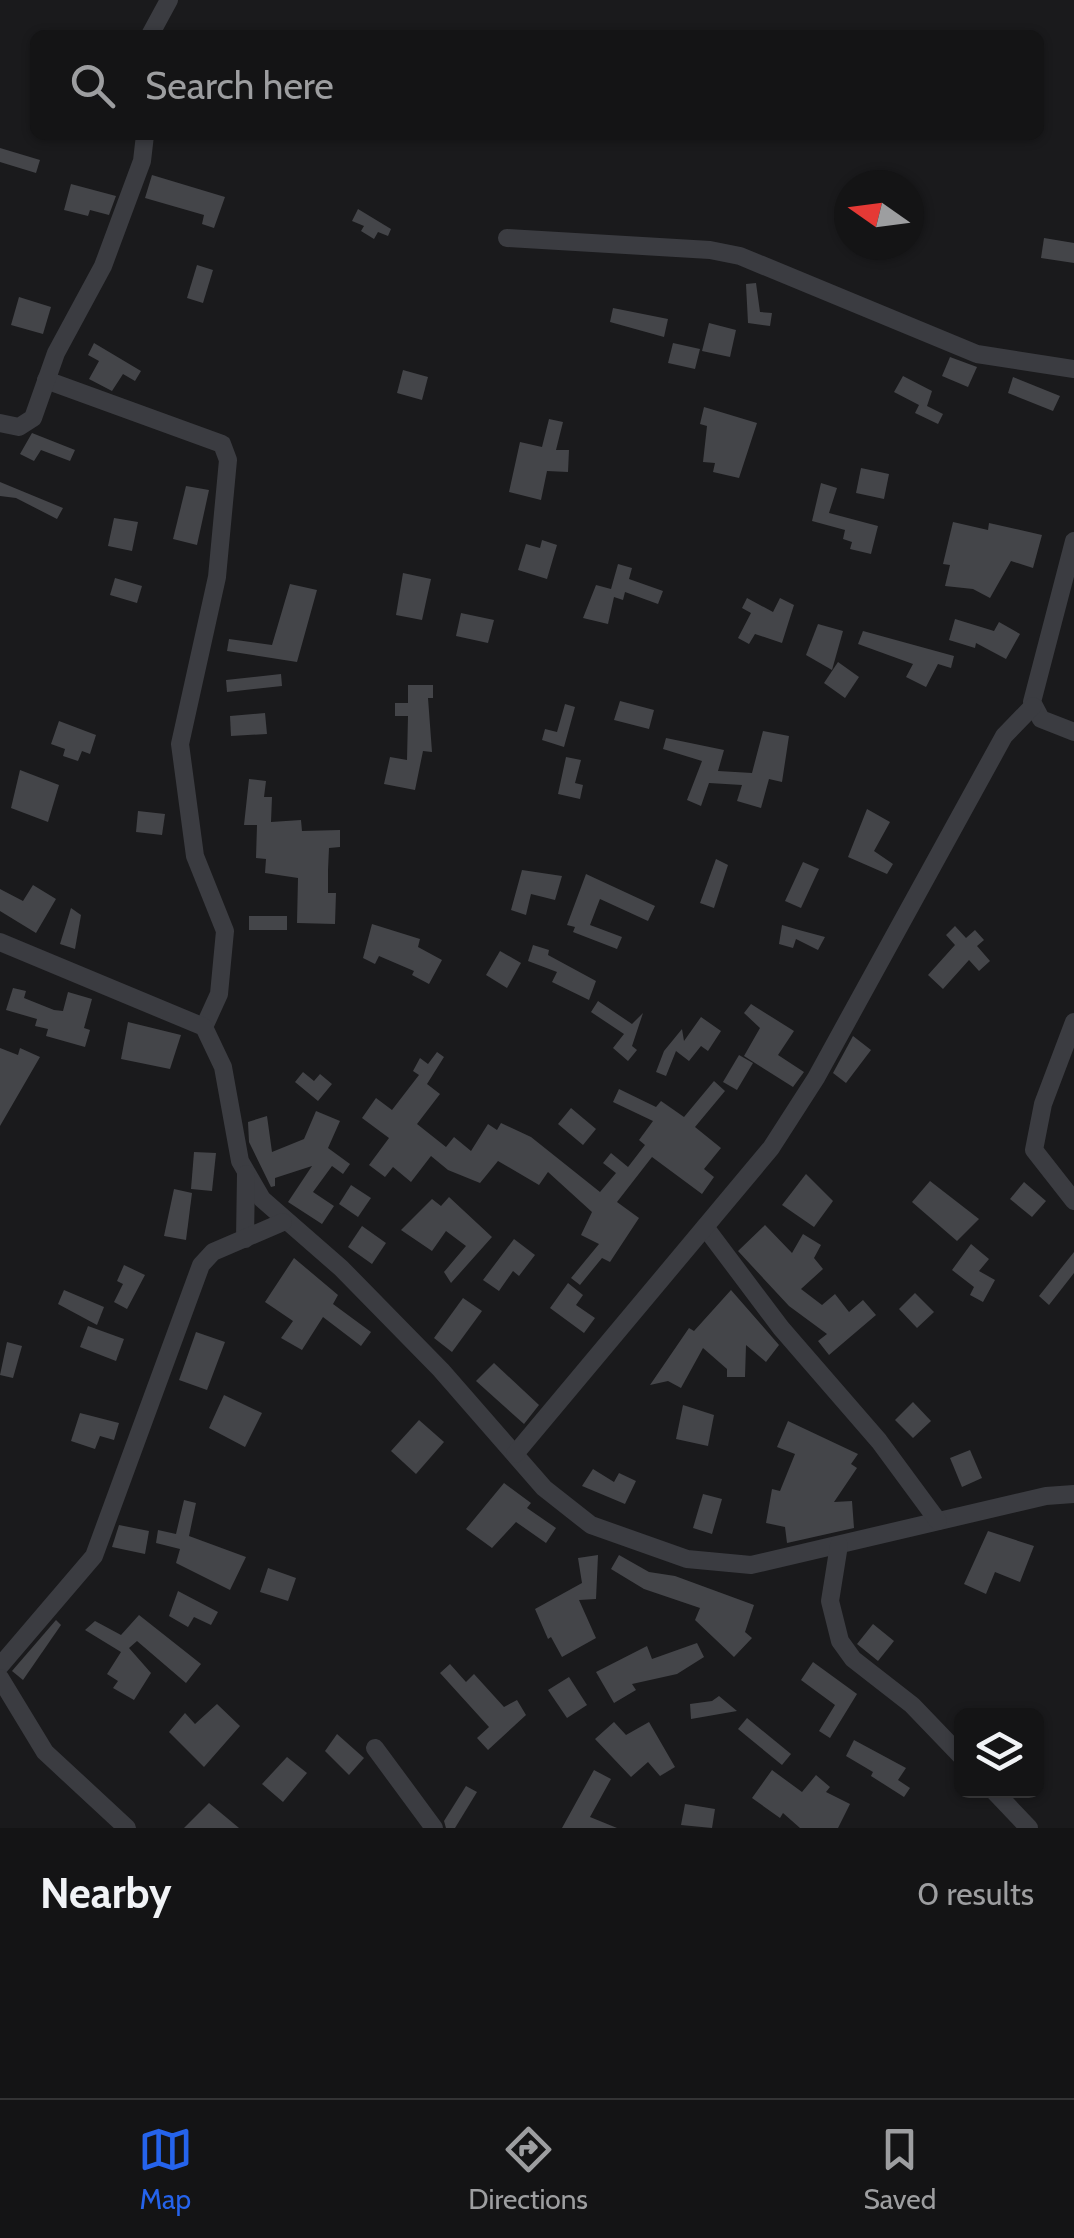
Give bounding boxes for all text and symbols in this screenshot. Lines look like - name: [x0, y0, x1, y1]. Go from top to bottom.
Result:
- search box: [30, 30, 1044, 140]
- icon: search: [65, 58, 120, 113]
- text: Search here: [145, 62, 334, 109]
- north arrow: [834, 170, 924, 260]
- map controls: [954, 1708, 1044, 1798]
- button: layers: [954, 1708, 1044, 1798]
- text: Nearby: [40, 1867, 172, 1919]
- text: 0 results: [917, 1874, 1034, 1913]
- tab: Map: [138, 2122, 193, 2216]
- tab: Directions: [468, 2122, 588, 2216]
- tab: Saved: [864, 2122, 936, 2216]

